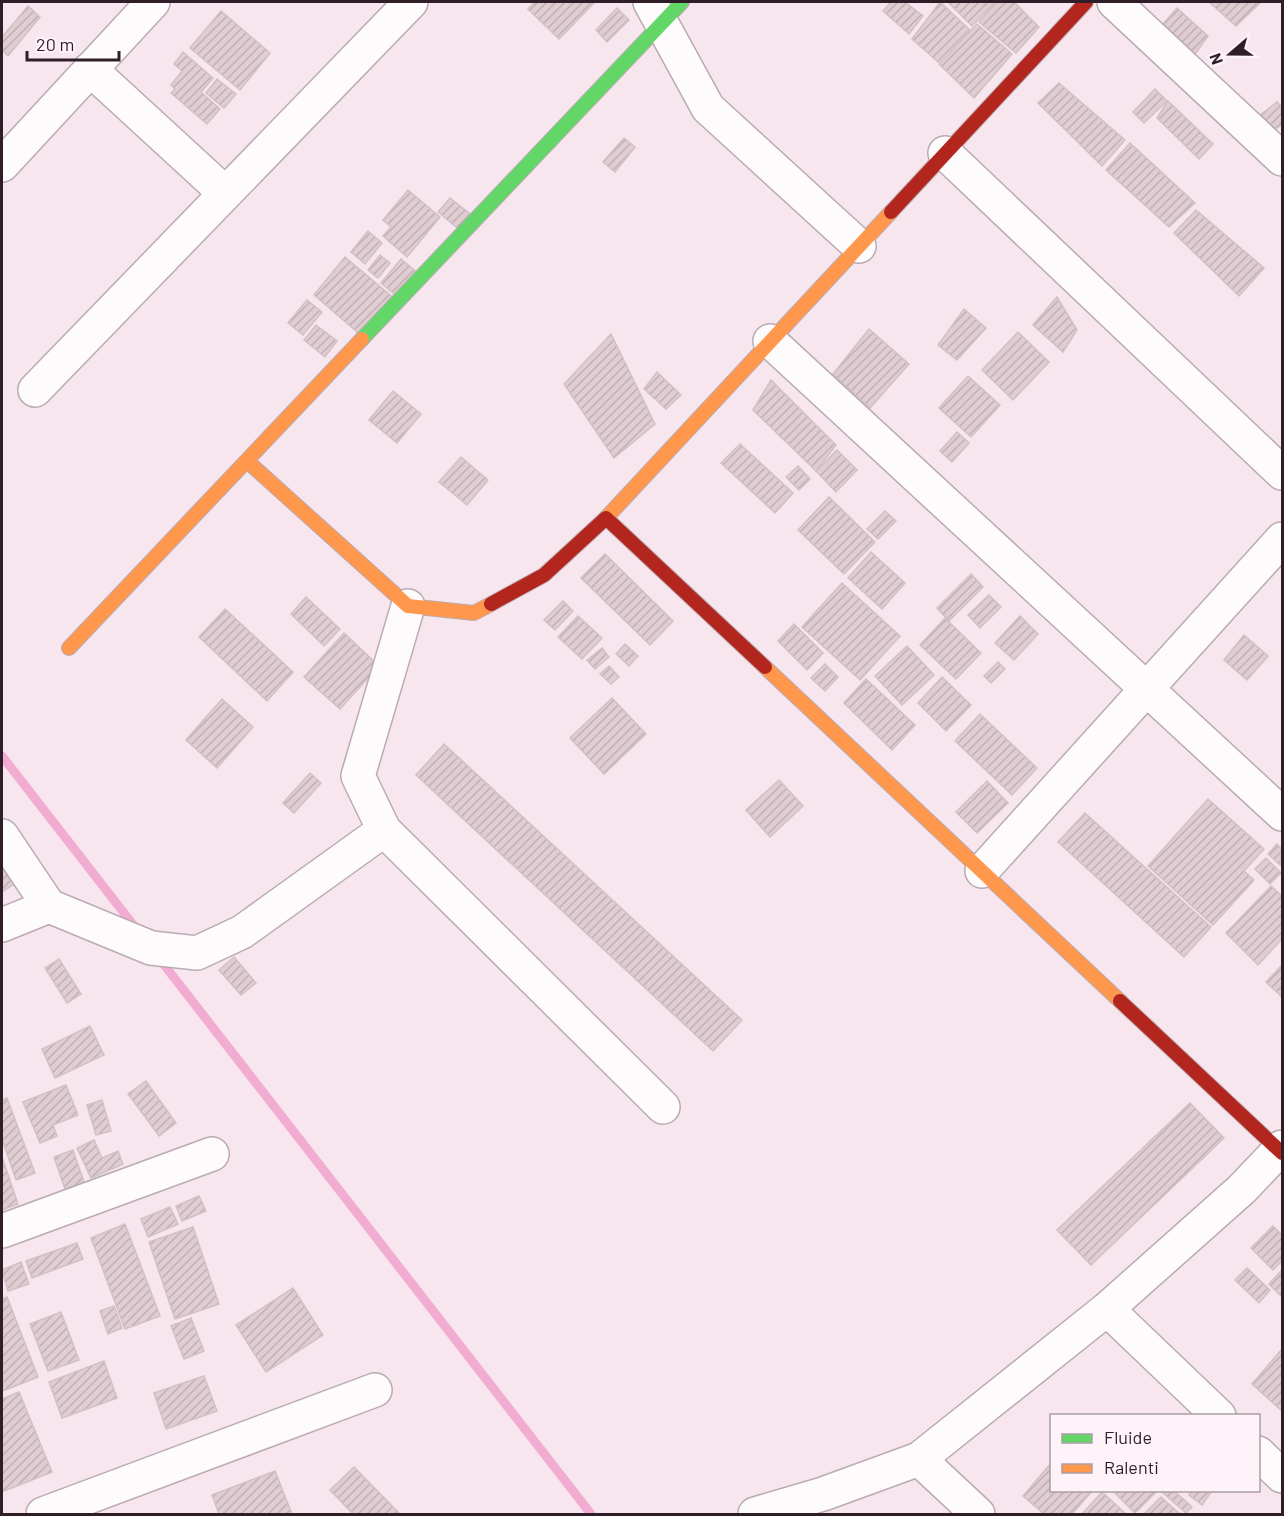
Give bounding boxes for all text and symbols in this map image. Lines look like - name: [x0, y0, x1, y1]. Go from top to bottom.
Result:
- scale bar: [27, 24, 118, 62]
- north arrow: [1200, 24, 1260, 84]
- text: 20 m: [36, 33, 74, 55]
- text: N: [1205, 51, 1226, 68]
- legend: [1050, 1414, 1260, 1492]
- text: Fluide: [1104, 1426, 1152, 1448]
- text: Ralenti: [1104, 1456, 1159, 1478]

